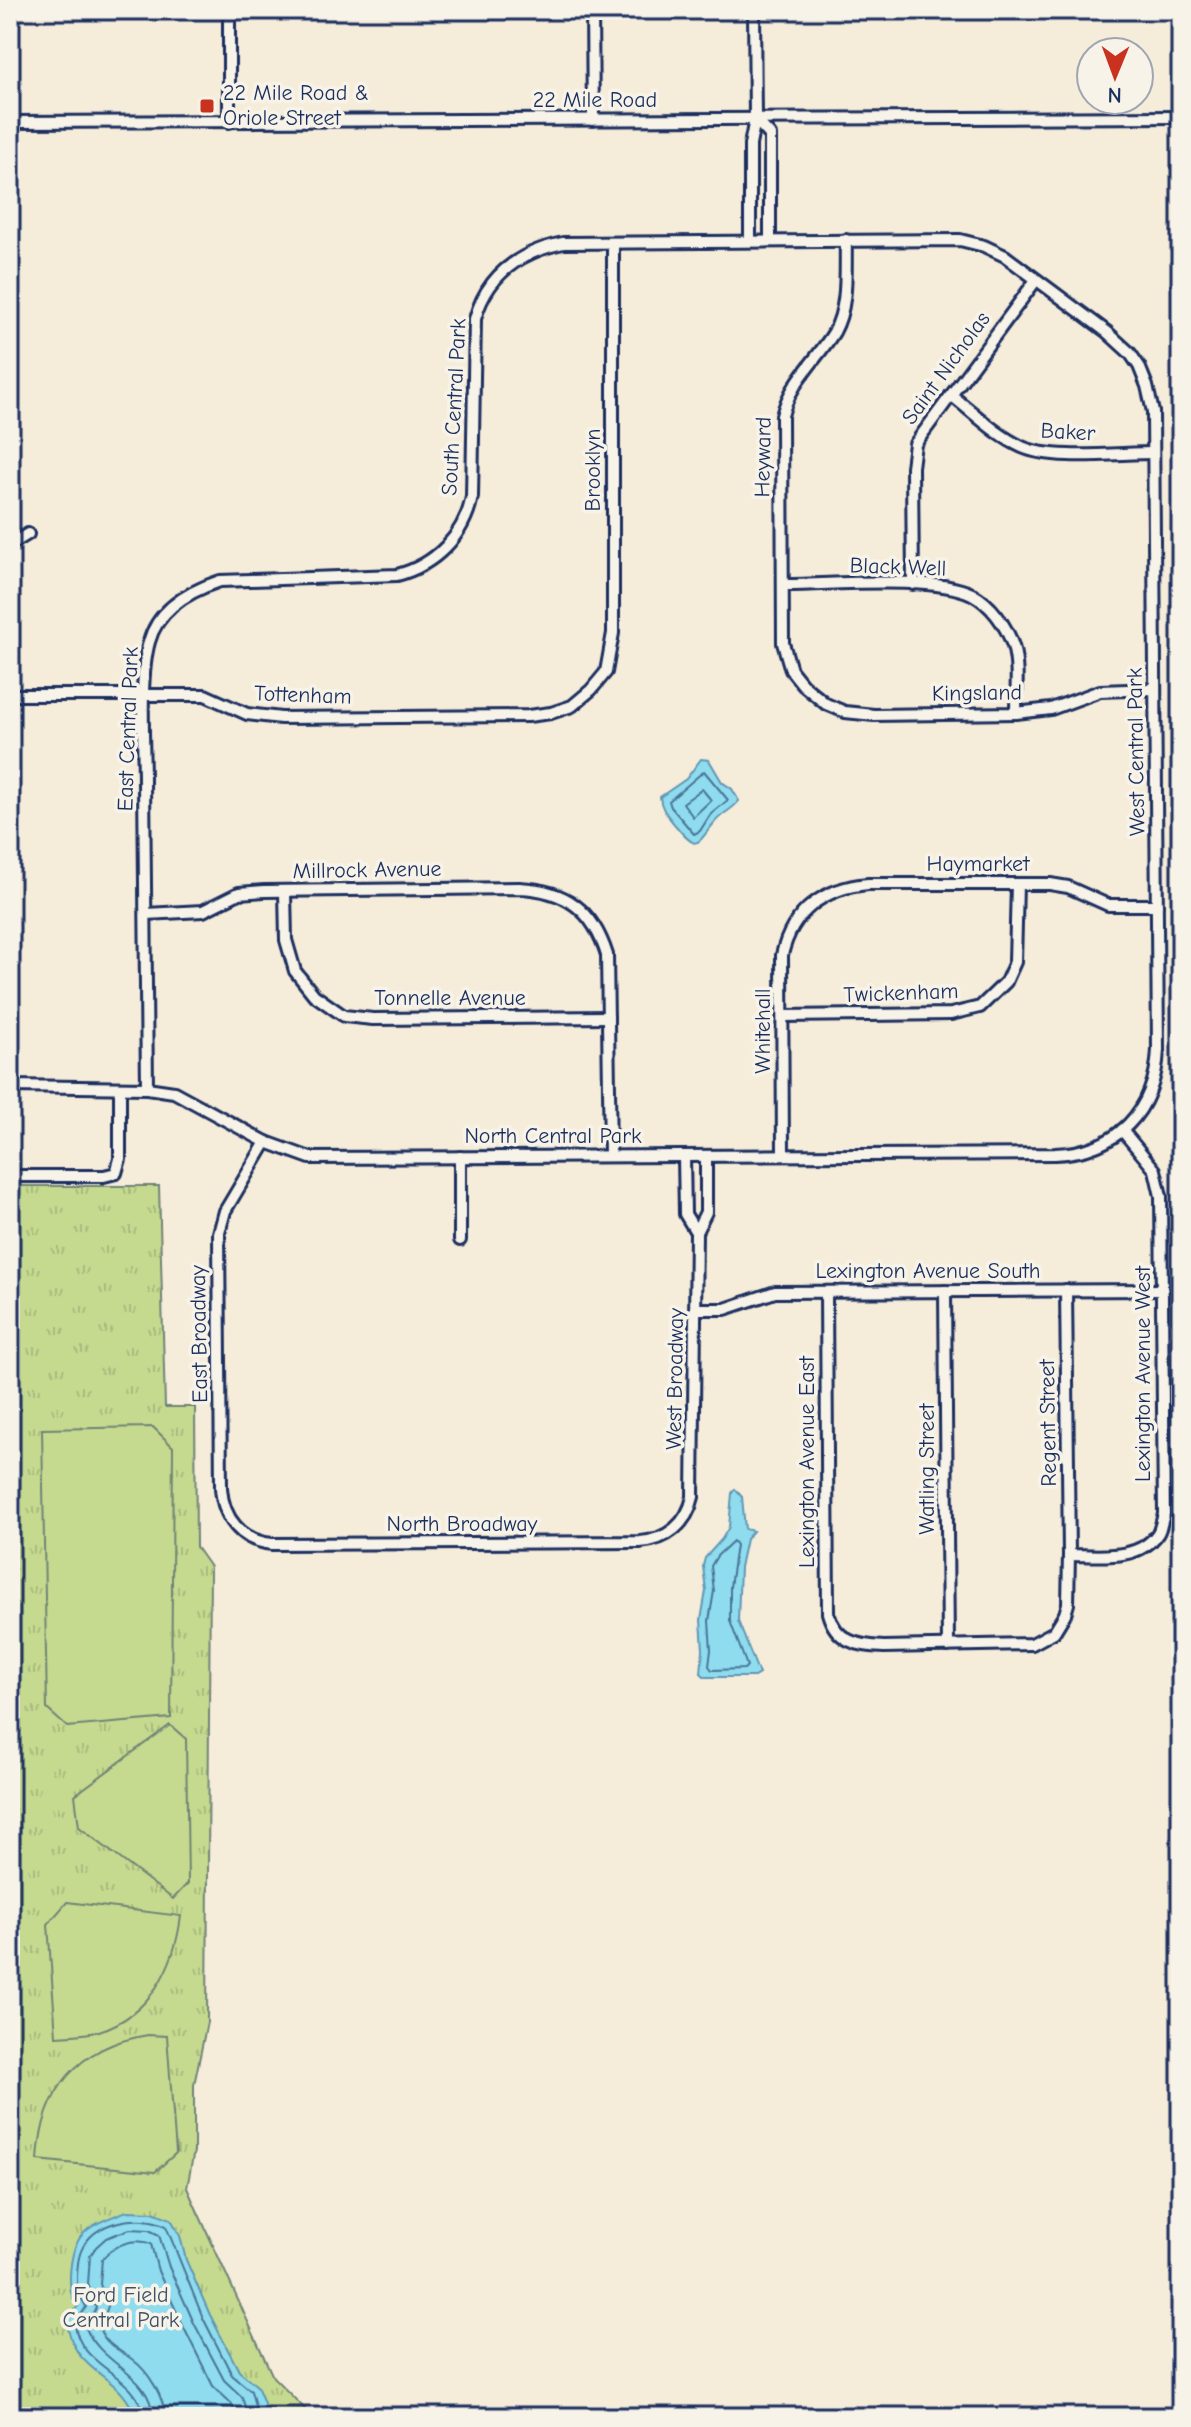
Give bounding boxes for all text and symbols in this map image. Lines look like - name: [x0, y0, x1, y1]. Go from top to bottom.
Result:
- north arrow: [1075, 36, 1155, 116]
- place label: 22 Mile Road & Oriole Street: [223, 80, 369, 131]
- text: N: [1107, 82, 1122, 108]
- street label: 22 Mile Road: [533, 87, 657, 113]
- marker: 22 Mile Road & Oriole Street: [198, 97, 216, 115]
- street label: Saint Nicholas: [896, 307, 996, 429]
- street label: South Central Park: [436, 317, 472, 496]
- street label: Heyward: [749, 416, 777, 498]
- street label: Baker: [1040, 418, 1096, 446]
- street label: Brooklyn: [580, 429, 606, 511]
- street label: Black Well: [849, 552, 947, 582]
- street label: East Central Park: [112, 646, 144, 812]
- street label: West Central Park: [1122, 667, 1150, 836]
- street label: Kingsland: [932, 679, 1022, 707]
- street label: Tottenham: [254, 680, 352, 710]
- street label: Haymarket: [927, 851, 1030, 877]
- street label: Millrock Avenue: [292, 856, 442, 884]
- street label: Twickenham: [843, 978, 959, 1008]
- street label: Tonnelle Avenue: [374, 985, 526, 1011]
- street label: Whitehall: [750, 988, 776, 1074]
- street label: North Central Park: [464, 1123, 642, 1149]
- street label: Lexington Avenue South: [815, 1258, 1041, 1284]
- street label: East Broadway: [185, 1265, 213, 1403]
- street label: Lexington Avenue West: [1130, 1265, 1156, 1482]
- street label: West Broadway: [661, 1308, 689, 1450]
- street label: Lexington Avenue East: [794, 1355, 820, 1568]
- street label: Regent Street: [1034, 1358, 1062, 1487]
- street label: Watling Street: [914, 1403, 940, 1535]
- street label: North Broadway: [387, 1511, 538, 1537]
- park label: Ford Field Central Park: [63, 2282, 180, 2333]

